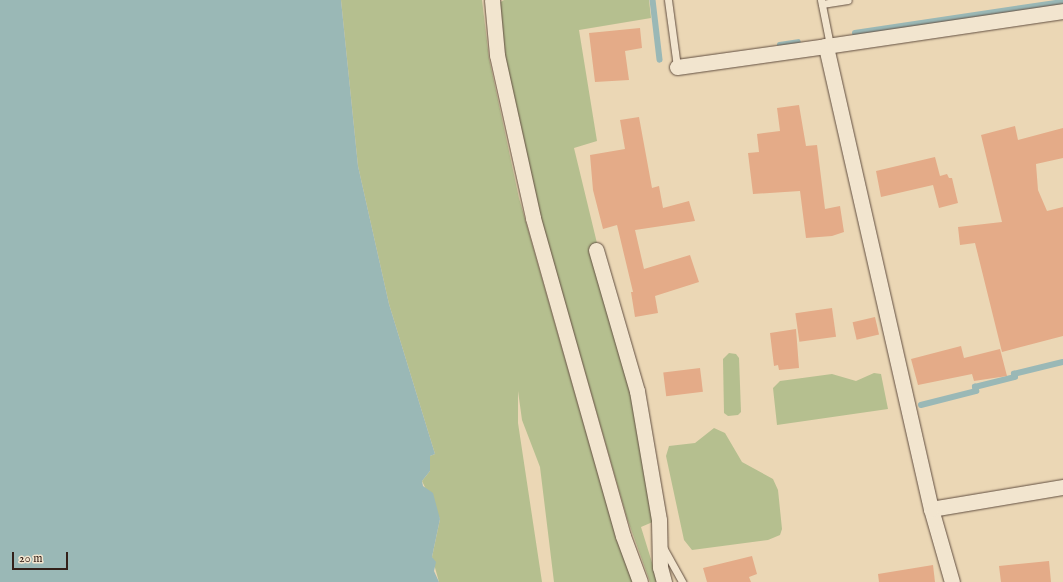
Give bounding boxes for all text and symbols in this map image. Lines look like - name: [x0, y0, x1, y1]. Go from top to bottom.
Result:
- scale bar: [14, 544, 70, 570]
- text: 20 m: [19, 551, 42, 566]

